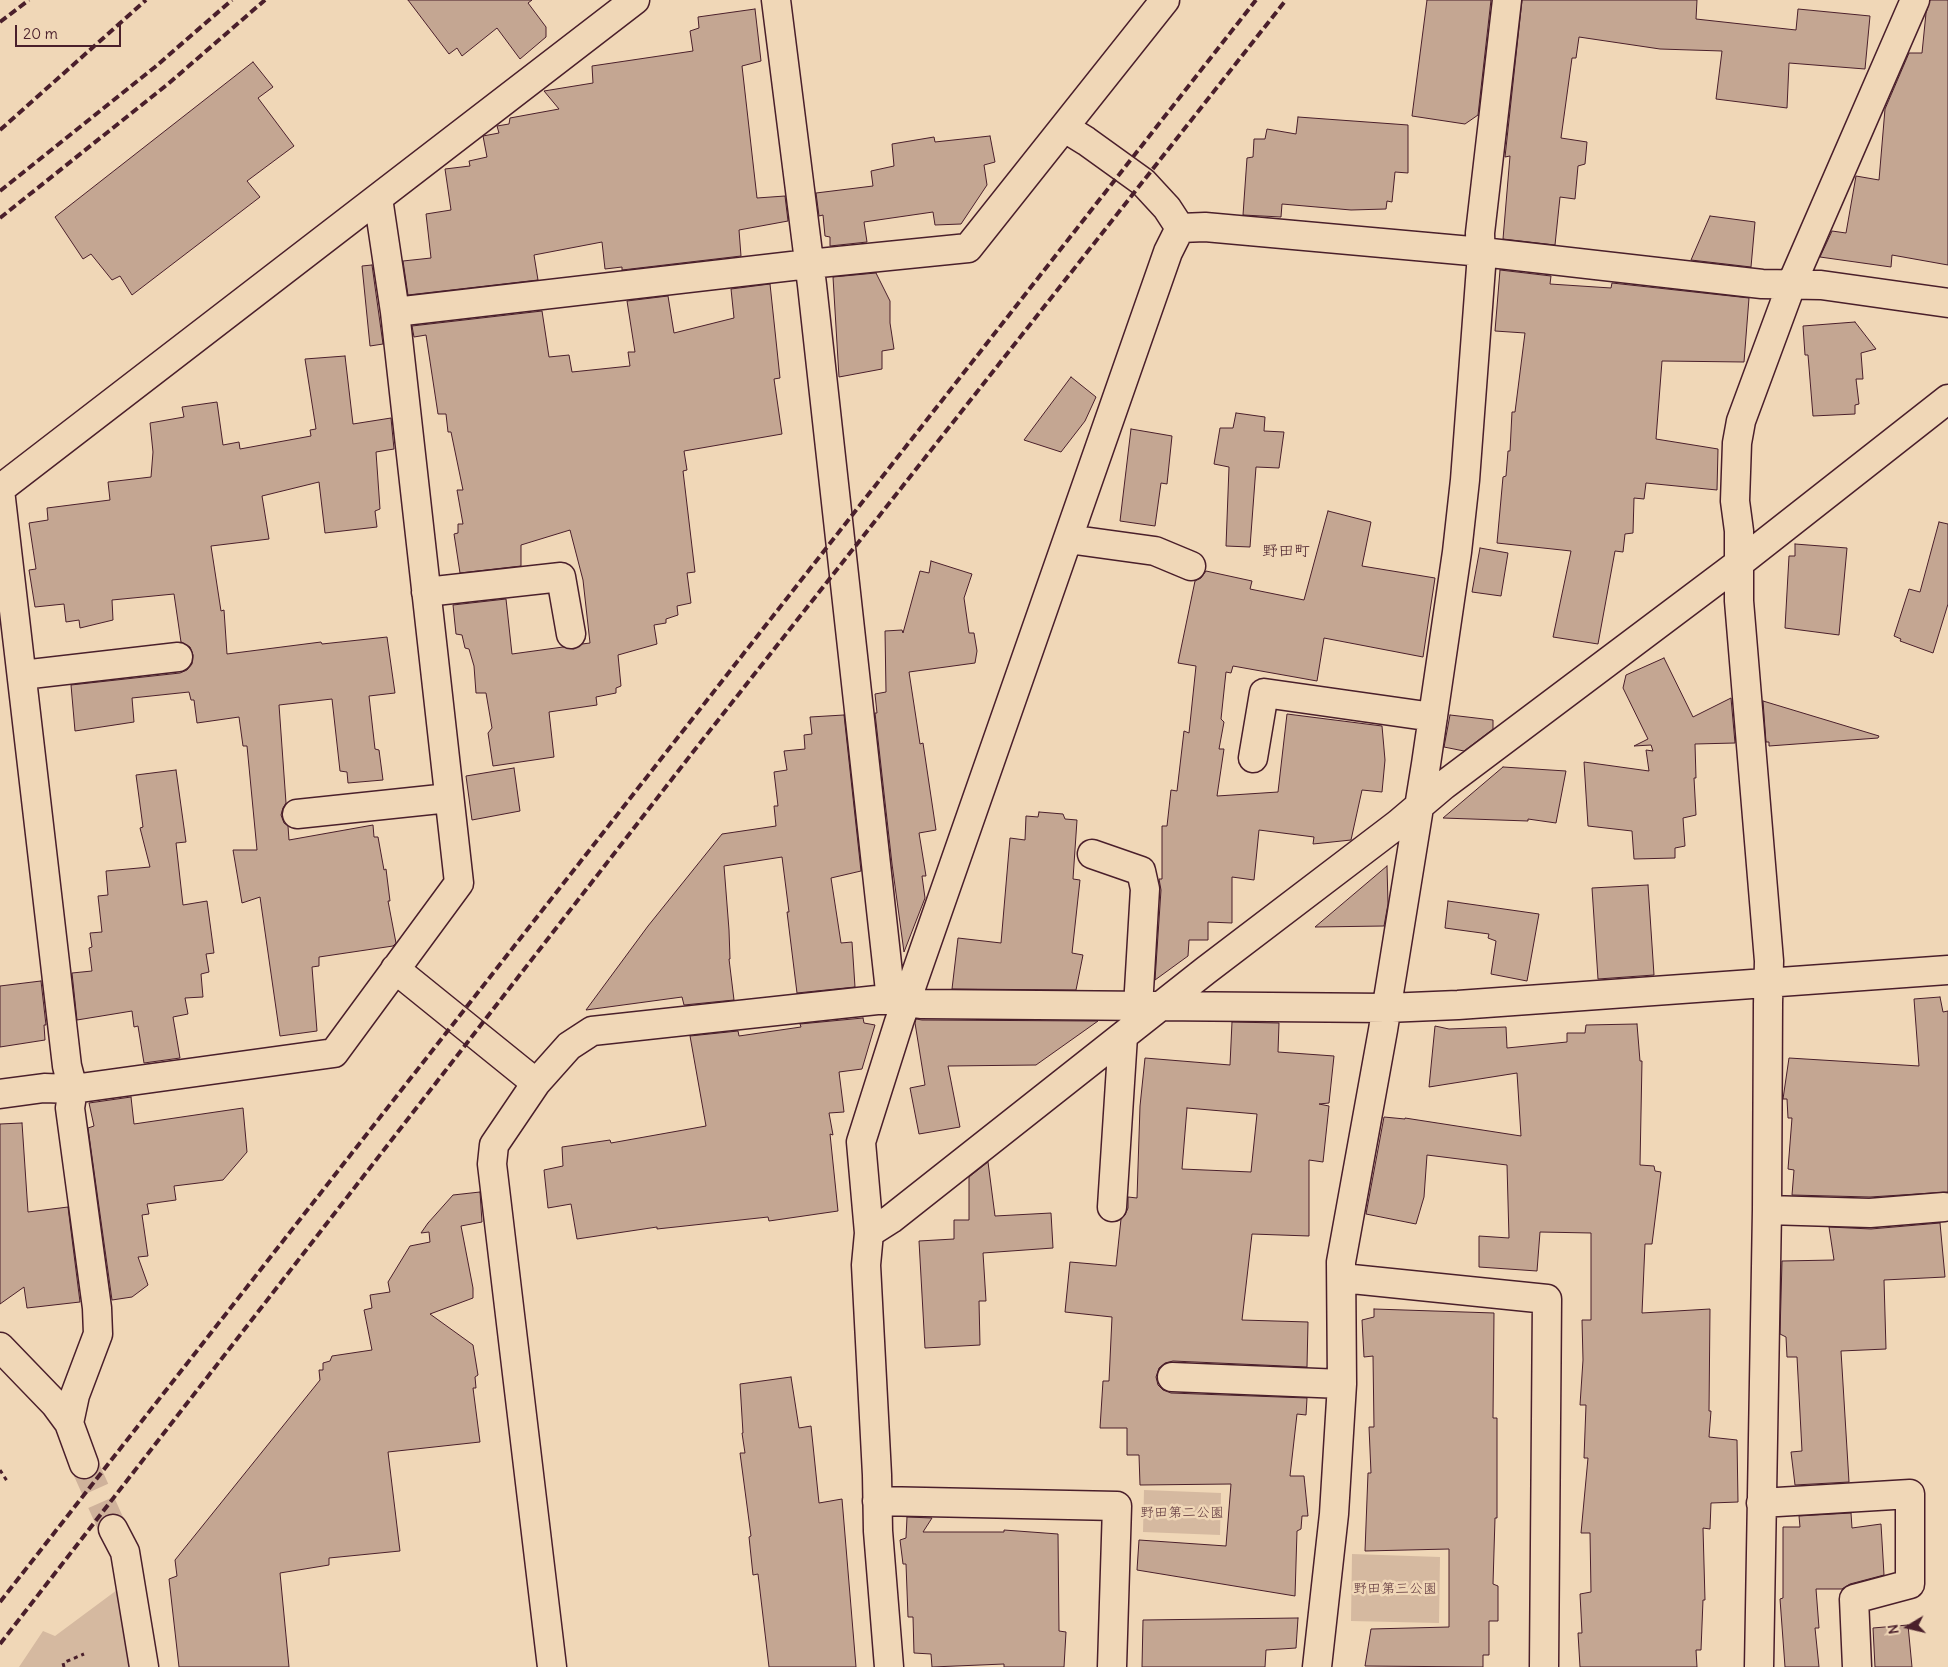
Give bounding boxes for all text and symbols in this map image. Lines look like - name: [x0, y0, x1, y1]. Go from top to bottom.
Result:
- scale bar: [18, 15, 124, 47]
- text: 20 m: [23, 24, 58, 43]
- district label: 野田町: [1262, 541, 1310, 561]
- park label: 野田第二公園: [1140, 1505, 1224, 1521]
- park label: 野田第三公園: [1353, 1581, 1437, 1597]
- north arrow: [1883, 1602, 1933, 1652]
- text: N: [1884, 1623, 1903, 1636]

